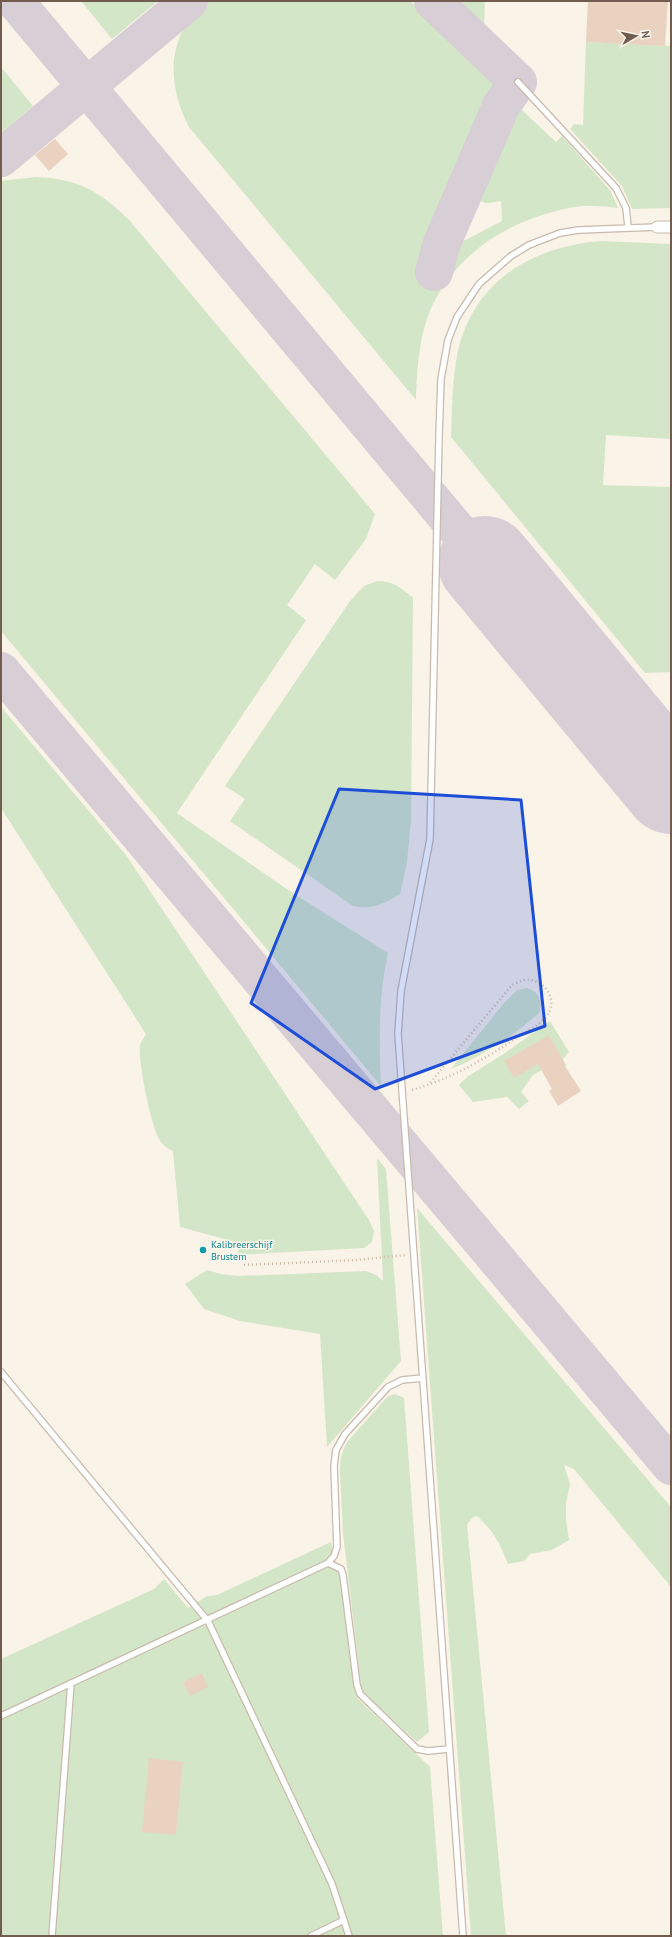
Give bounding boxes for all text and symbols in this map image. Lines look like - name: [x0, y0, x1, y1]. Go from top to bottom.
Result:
- north arrow: [616, 16, 656, 56]
- text: N: [638, 30, 653, 39]
- place label: Kalibreerschijf Brustem: [211, 1238, 273, 1263]
- marker: Kalibreerschijf Brustem: [198, 1245, 208, 1255]

